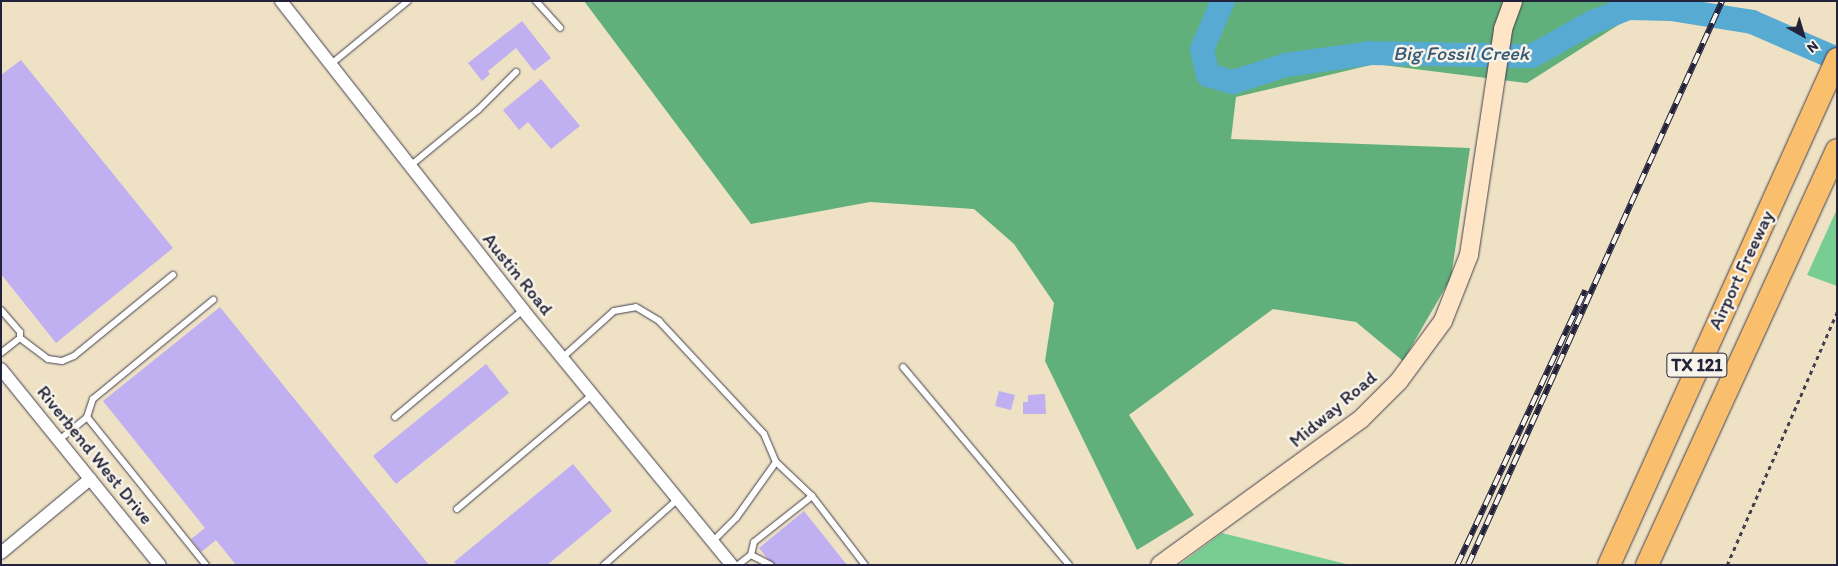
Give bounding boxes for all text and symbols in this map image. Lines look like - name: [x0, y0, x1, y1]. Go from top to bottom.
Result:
- north arrow: [1778, 10, 1828, 60]
- text: N: [1804, 37, 1822, 57]
- water label: Big Fossil Creek: [1393, 41, 1529, 65]
- street label: Airport Freeway: [1703, 206, 1779, 334]
- street label: Austin Road: [478, 228, 558, 320]
- road number: TX 121: [1666, 350, 1728, 380]
- street label: Midway Road: [1285, 366, 1381, 452]
- street label: Riverbend West Drive: [32, 381, 158, 529]

